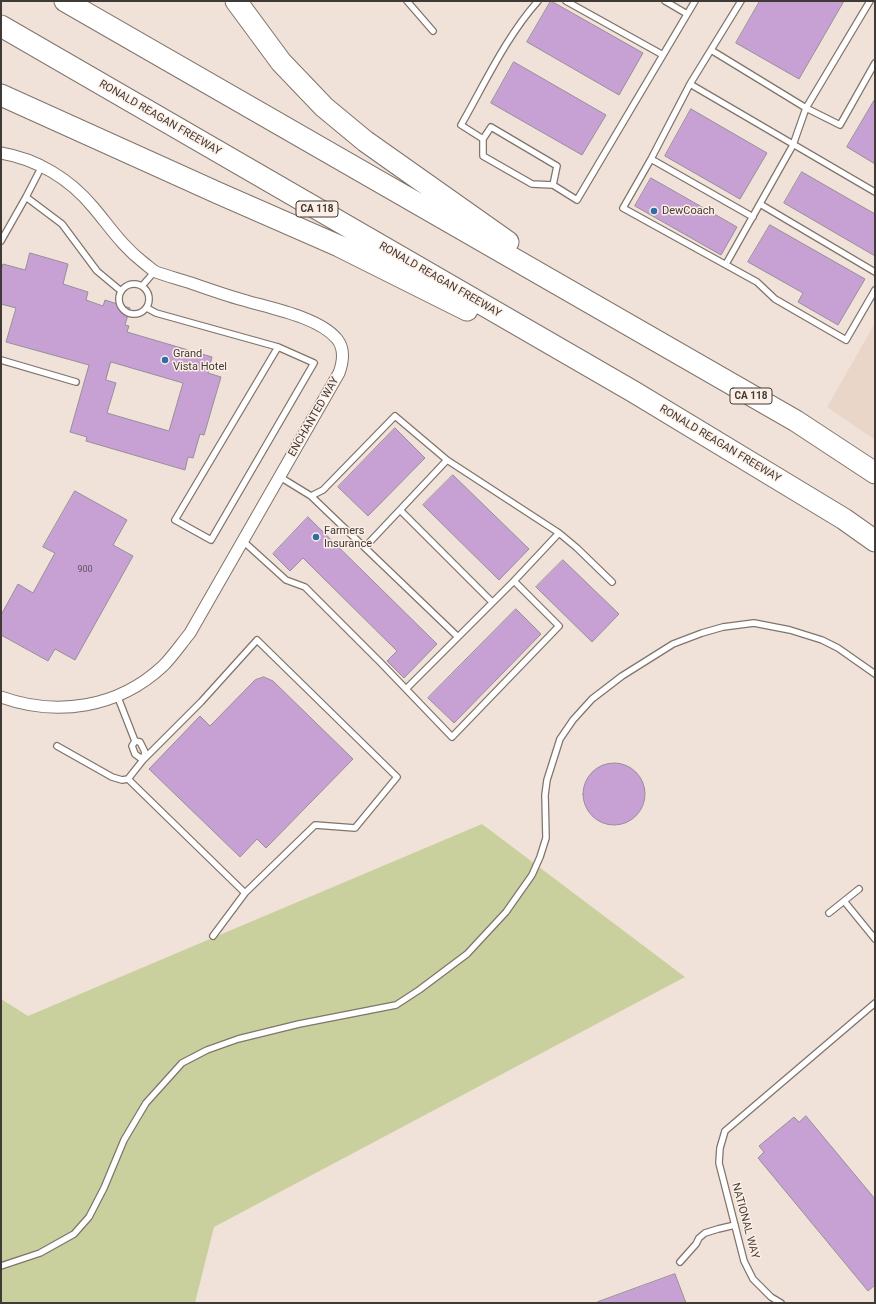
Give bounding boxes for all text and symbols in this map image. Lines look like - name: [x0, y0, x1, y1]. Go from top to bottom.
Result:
- street label: RONALD REAGAN FREEWAY: [97, 78, 223, 158]
- road number: CA 118: [296, 201, 338, 217]
- place label: DewCoach: [662, 204, 715, 218]
- marker: DewCoach: [649, 206, 659, 216]
- street label: RONALD REAGAN FREEWAY: [377, 240, 503, 320]
- place label: Grand Vista Hotel: [173, 347, 227, 373]
- marker: Grand Vista Hotel: [160, 355, 170, 365]
- street label: ENCHANTED WAY: [286, 375, 342, 459]
- road number: CA 118: [730, 388, 772, 404]
- street label: RONALD REAGAN FREEWAY: [657, 403, 783, 485]
- place label: Farmers Insurance: [324, 524, 372, 550]
- marker: Farmers Insurance: [311, 532, 321, 542]
- house number: 900: [77, 565, 93, 575]
- street label: NATIONAL WAY: [729, 1182, 761, 1260]

